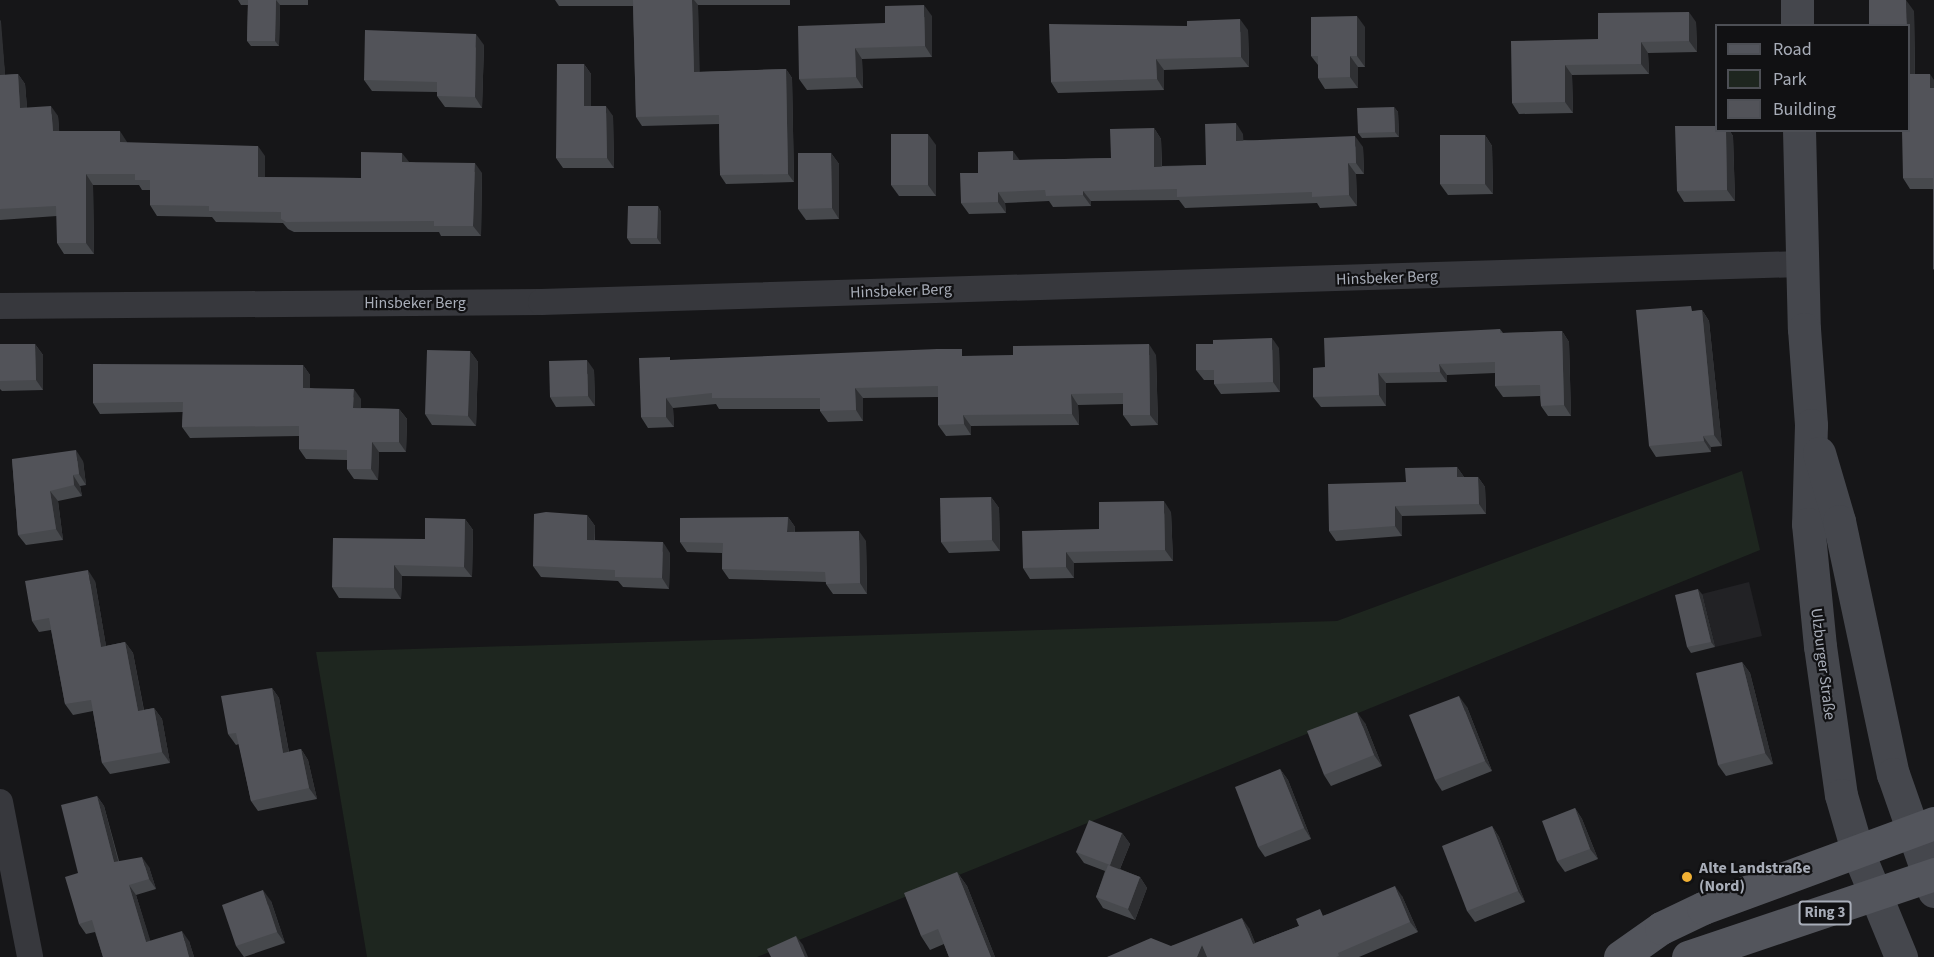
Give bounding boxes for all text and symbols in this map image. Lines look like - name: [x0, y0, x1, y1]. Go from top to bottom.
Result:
- legend: [1715, 24, 1910, 132]
- text: Road: [1773, 37, 1812, 62]
- text: Park: [1773, 67, 1807, 92]
- text: Building: [1773, 97, 1836, 122]
- street label: Hinsbeker Berg: [1336, 267, 1438, 289]
- street label: Hinsbeker Berg: [850, 280, 952, 302]
- street label: Hinsbeker Berg: [364, 293, 466, 313]
- street label: Ulzburger Straße: [1807, 607, 1839, 721]
- place label: Alte Landstraße (Nord): [1699, 858, 1811, 896]
- marker: Alte Landstraße (Nord): [1680, 870, 1694, 884]
- road number: Ring 3: [1798, 901, 1852, 925]

